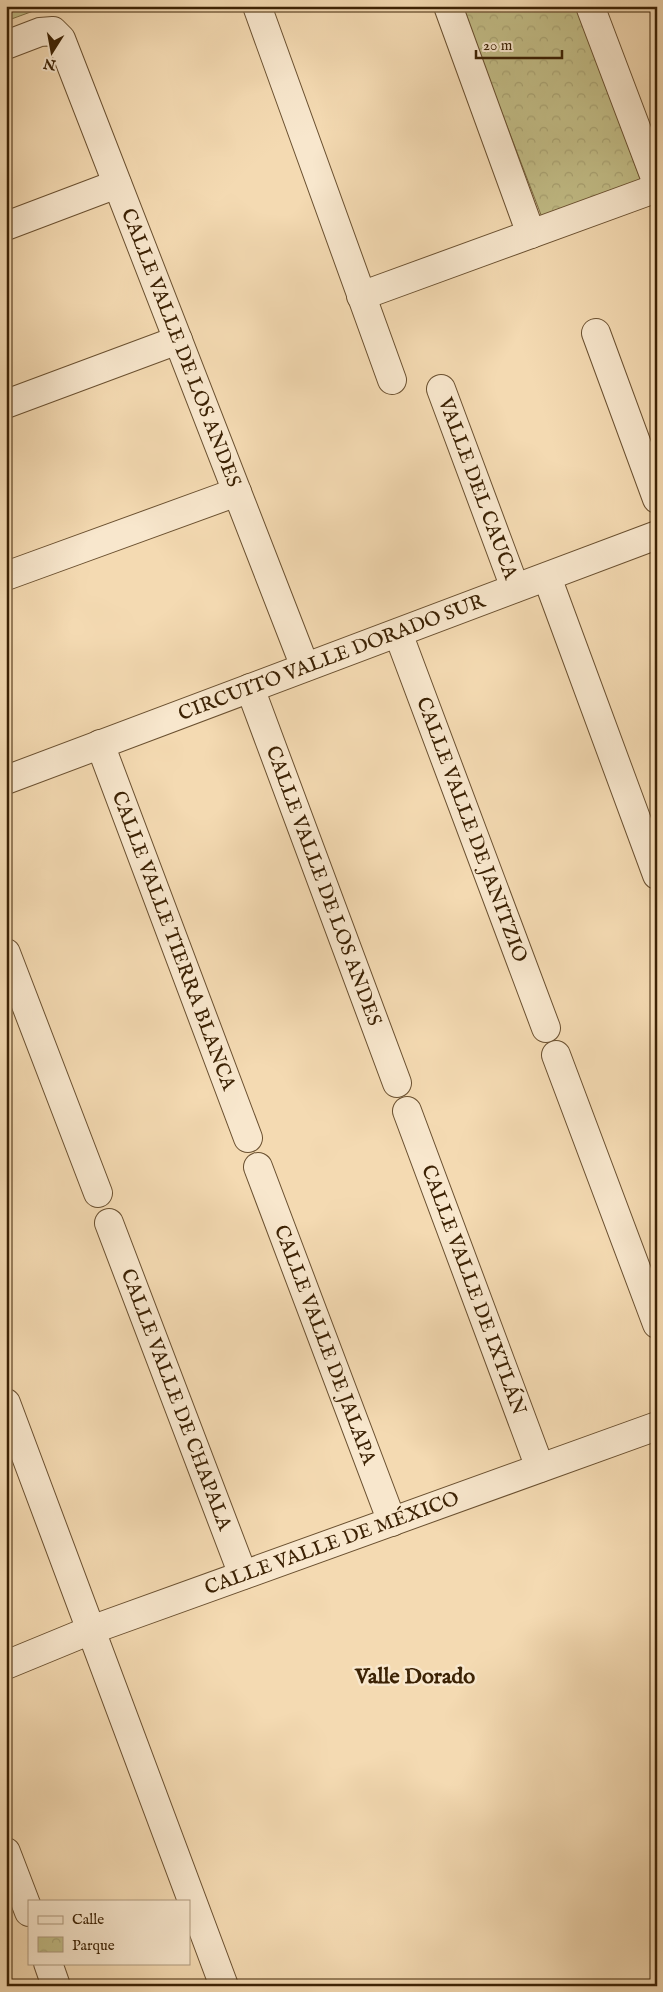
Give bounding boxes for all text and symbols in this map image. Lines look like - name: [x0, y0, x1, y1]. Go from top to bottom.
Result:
- north arrow: [28, 28, 78, 78]
- scale bar: [476, 28, 562, 60]
- text: 20 m: [483, 36, 513, 55]
- text: N: [42, 54, 58, 74]
- street label: CALLE VALLE DE LOS ANDES: [116, 205, 246, 491]
- street label: VALLE DEL CAUCA: [432, 393, 523, 583]
- street label: CIRCUITO VALLE DORADO SUR: [175, 588, 489, 726]
- street label: CALLE VALLE DE JANITZIO: [411, 693, 533, 966]
- street label: CALLE VALLE DE LOS ANDES: [260, 742, 387, 1029]
- street label: CALLE VALLE TIERRA BLANCA: [106, 788, 242, 1094]
- street label: CALLE VALLE DE IXTLÁN: [416, 1161, 532, 1419]
- street label: CALLE VALLE DE JALAPA: [268, 1221, 382, 1469]
- street label: CALLE VALLE DE CHAPALA: [115, 1265, 238, 1534]
- street label: CALLE VALLE DE MÉXICO: [201, 1486, 463, 1601]
- district label: Valle Dorado: [354, 1663, 475, 1691]
- legend: [28, 1900, 190, 1964]
- text: Calle: [72, 1910, 104, 1929]
- text: Parque: [72, 1936, 115, 1955]

